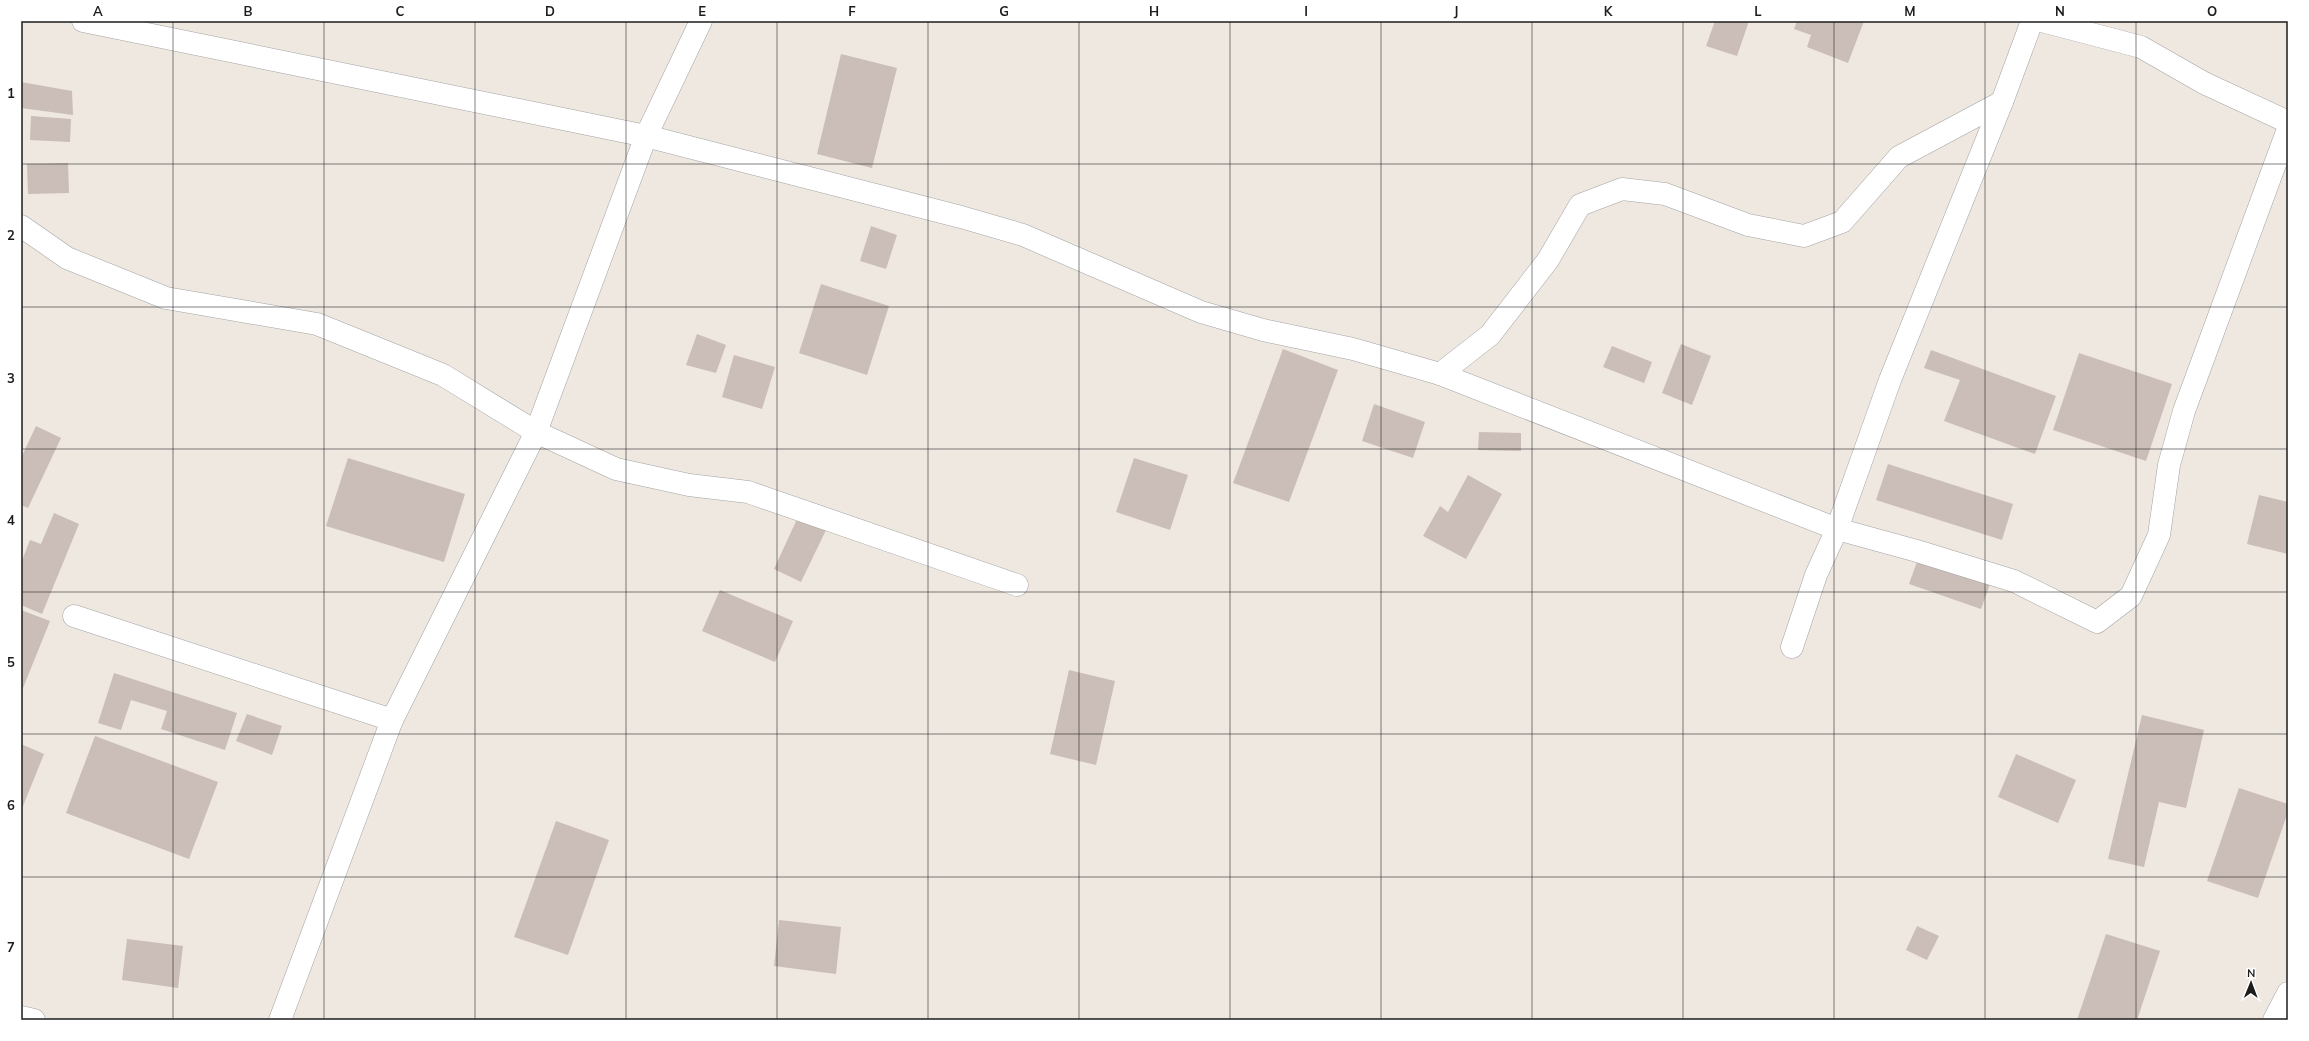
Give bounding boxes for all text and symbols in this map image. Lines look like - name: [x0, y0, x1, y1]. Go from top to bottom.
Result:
- text: A: [93, 3, 103, 19]
- text: B: [244, 3, 253, 19]
- text: C: [396, 3, 405, 19]
- text: D: [545, 3, 555, 19]
- text: E: [698, 3, 706, 19]
- text: F: [848, 3, 856, 19]
- text: G: [999, 3, 1009, 19]
- text: H: [1149, 3, 1159, 19]
- text: I: [1304, 3, 1308, 19]
- text: J: [1454, 3, 1458, 19]
- text: K: [1604, 3, 1614, 19]
- text: L: [1754, 3, 1762, 19]
- text: M: [1904, 3, 1916, 19]
- text: N: [2055, 3, 2065, 19]
- text: O: [2207, 3, 2217, 19]
- text: 1: [7, 85, 15, 101]
- text: 2: [7, 227, 15, 243]
- text: 3: [7, 370, 15, 386]
- text: 4: [7, 512, 15, 528]
- text: 5: [7, 654, 15, 670]
- text: 6: [7, 797, 15, 813]
- text: 7: [7, 939, 15, 955]
- north arrow: [2231, 963, 2271, 1003]
- text: N: [2247, 966, 2255, 980]

